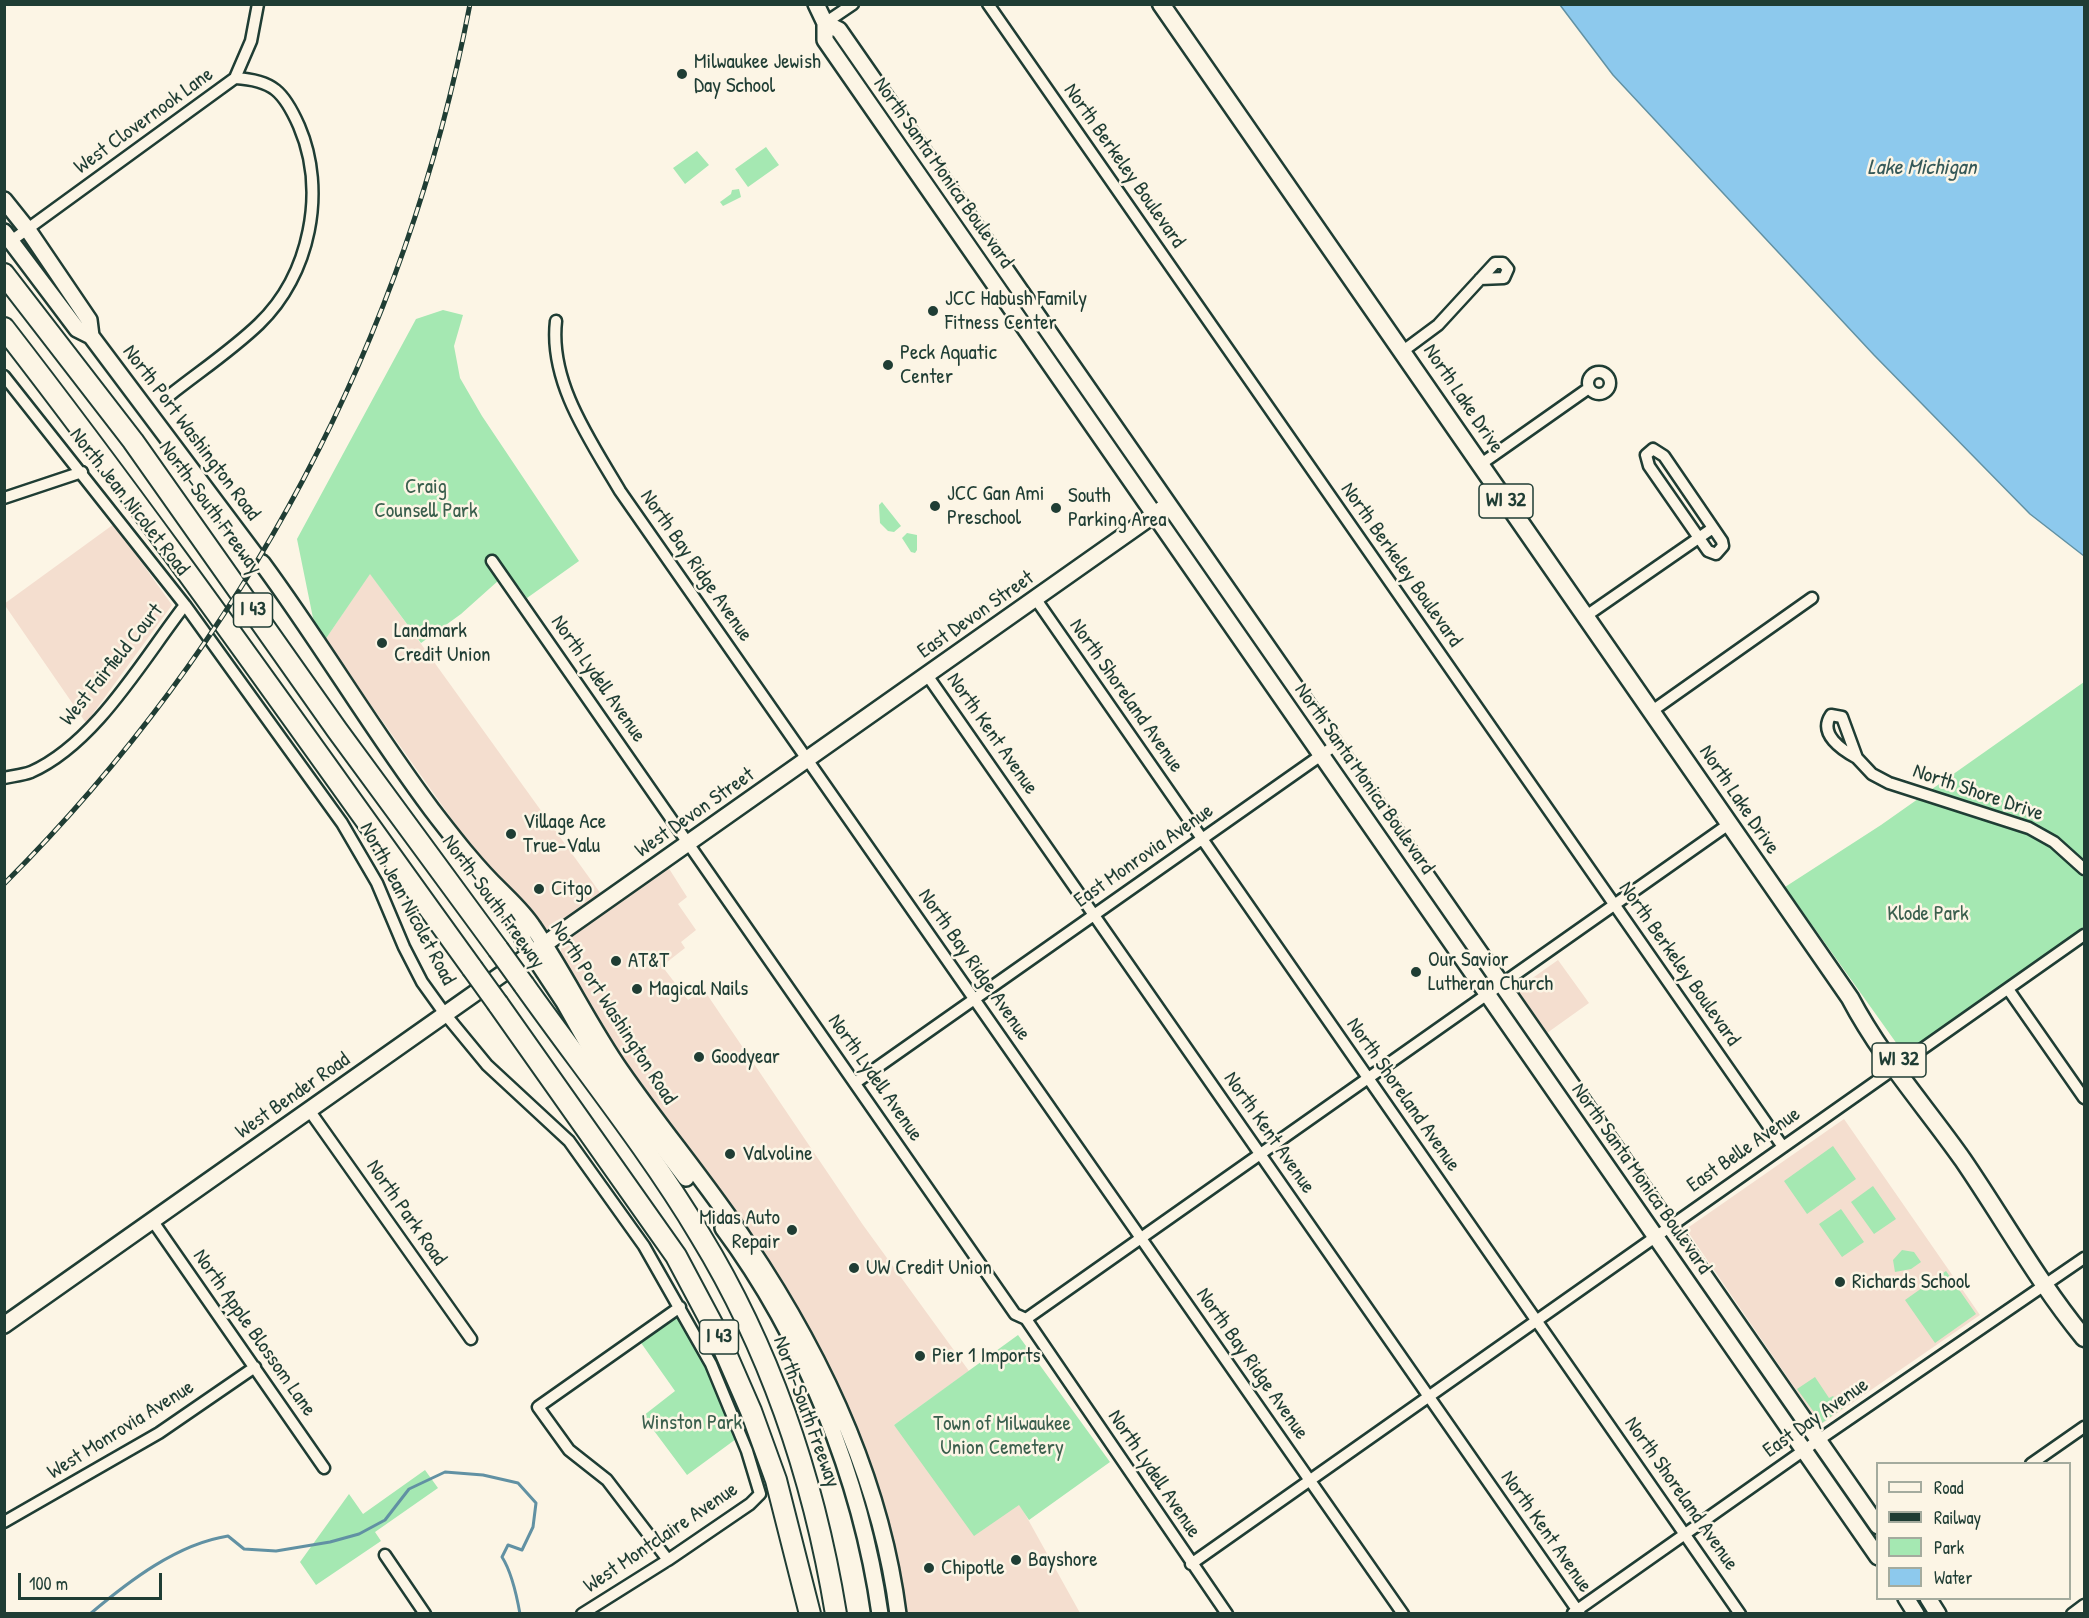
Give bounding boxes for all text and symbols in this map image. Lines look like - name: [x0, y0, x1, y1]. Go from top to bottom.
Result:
- place label: Milwaukee Jewish Day School: [694, 49, 821, 99]
- street label: West Clovernook Lane: [70, 62, 218, 180]
- marker: Milwaukee Jewish Day School: [675, 67, 689, 81]
- street label: North Santa Monica Boulevard: [868, 73, 1018, 273]
- street label: North Berkeley Boulevard: [1058, 79, 1190, 253]
- water label: Lake Michigan: [1868, 155, 1976, 181]
- place label: JCC Habush Family Fitness Center: [945, 286, 1087, 336]
- marker: JCC Habush Family Fitness Center: [926, 304, 940, 318]
- street label: North Port Washington Road: [117, 340, 265, 526]
- place label: Peck Aquatic Center: [900, 340, 997, 390]
- street label: North Lake Drive: [1417, 340, 1509, 458]
- marker: Peck Aquatic Center: [881, 358, 895, 372]
- street label: North Jean Nicolet Road: [64, 423, 194, 581]
- street label: North-South Freeway: [153, 436, 267, 580]
- park label: Craig Counsell Park: [374, 474, 478, 524]
- street label: North Berkeley Boulevard: [1335, 478, 1467, 652]
- place label: JCC Gan Ami Preschool: [947, 481, 1044, 531]
- place label: South Parking Area: [1068, 483, 1166, 533]
- road number: WI 32: [1479, 484, 1533, 518]
- street label: North Bay Ridge Avenue: [634, 485, 758, 647]
- marker: JCC Gan Ami Preschool: [928, 499, 942, 513]
- marker: South Parking Area: [1049, 501, 1063, 515]
- street label: East Devon Street: [913, 566, 1039, 664]
- road number: I 43: [234, 593, 272, 627]
- street label: West Fairfield Court: [55, 599, 169, 731]
- street label: North Lydell Avenue: [545, 611, 651, 747]
- street label: North Shoreland Avenue: [1064, 614, 1188, 778]
- place label: Landmark Credit Union: [394, 618, 491, 668]
- marker: Landmark Credit Union: [375, 636, 389, 650]
- street label: North Kent Avenue: [941, 668, 1043, 800]
- street label: North Santa Monica Boulevard: [1289, 679, 1439, 879]
- street label: North Lake Drive: [1693, 741, 1785, 859]
- street label: North Shore Drive: [1909, 759, 2047, 827]
- street label: West Devon Street: [630, 763, 760, 863]
- street label: East Monrovia Avenue: [1070, 799, 1218, 913]
- place label: Village Ace True-Valu: [523, 809, 606, 859]
- street label: North Jean Nicolet Road: [354, 819, 460, 989]
- marker: Village Ace True-Valu: [504, 827, 518, 841]
- street label: North-South Freeway: [436, 830, 550, 974]
- place label: Citgo: [551, 876, 592, 902]
- street label: North Berkeley Boulevard: [1613, 877, 1745, 1051]
- marker: Citgo: [532, 882, 546, 896]
- street label: North Bay Ridge Avenue: [912, 884, 1036, 1046]
- park label: Klode Park: [1887, 901, 1969, 927]
- street label: North Port Washington Road: [544, 917, 682, 1109]
- place label: Our Savior Lutheran Church: [1428, 947, 1553, 997]
- place label: AT&T: [628, 948, 669, 974]
- marker: AT&T: [609, 954, 623, 968]
- marker: Our Savior Lutheran Church: [1409, 965, 1423, 979]
- place label: Magical Nails: [649, 976, 748, 1002]
- marker: Magical Nails: [630, 982, 644, 996]
- street label: North Lydell Avenue: [822, 1010, 928, 1146]
- street label: North Shoreland Avenue: [1341, 1013, 1465, 1177]
- road number: WI 32: [1872, 1043, 1926, 1077]
- place label: Goodyear: [711, 1044, 780, 1070]
- street label: West Bender Road: [231, 1047, 355, 1145]
- marker: Goodyear: [692, 1050, 706, 1064]
- street label: North Kent Avenue: [1218, 1067, 1320, 1199]
- street label: North Santa Monica Boulevard: [1566, 1079, 1716, 1279]
- street label: East Belle Avenue: [1683, 1102, 1805, 1198]
- place label: Valvoline: [742, 1141, 813, 1167]
- marker: Valvoline: [723, 1147, 737, 1161]
- street label: North Park Road: [360, 1155, 452, 1271]
- place label: Midas Auto Repair: [699, 1205, 780, 1255]
- marker: Midas Auto Repair: [785, 1223, 799, 1237]
- street label: North Apple Blossom Lane: [187, 1245, 321, 1421]
- place label: UW Credit Union: [866, 1255, 992, 1281]
- marker: UW Credit Union: [847, 1261, 861, 1275]
- place label: Richards School: [1852, 1269, 1970, 1295]
- marker: Richards School: [1833, 1275, 1847, 1289]
- street label: North Bay Ridge Avenue: [1190, 1283, 1314, 1445]
- road number: I 43: [700, 1320, 738, 1354]
- street label: North-South Freeway: [767, 1333, 845, 1491]
- place label: Pier 1 Imports: [932, 1343, 1041, 1369]
- marker: Pier 1 Imports: [913, 1349, 927, 1363]
- street label: East Day Avenue: [1758, 1372, 1874, 1464]
- street label: West Monrovia Avenue: [43, 1375, 199, 1485]
- street label: North Lydell Avenue: [1102, 1405, 1206, 1543]
- park label: Winston Park: [642, 1410, 742, 1436]
- park label: Town of Milwaukee Union Cemetery: [933, 1411, 1071, 1461]
- street label: North Shoreland Avenue: [1619, 1412, 1743, 1576]
- legend: [1876, 1462, 2071, 1600]
- street label: North Kent Avenue: [1495, 1466, 1597, 1598]
- text: Road: [1934, 1475, 1964, 1500]
- street label: West Montclaire Avenue: [579, 1477, 743, 1599]
- text: Railway: [1934, 1505, 1981, 1530]
- text: Park: [1934, 1535, 1964, 1560]
- place label: Bayshore: [1028, 1547, 1098, 1573]
- marker: Bayshore: [1009, 1553, 1023, 1567]
- place label: Chipotle: [941, 1555, 1005, 1581]
- scale bar: [21, 1561, 165, 1599]
- marker: Chipotle: [922, 1561, 936, 1575]
- text: Water: [1934, 1565, 1972, 1590]
- text: 100 m: [29, 1571, 68, 1596]

